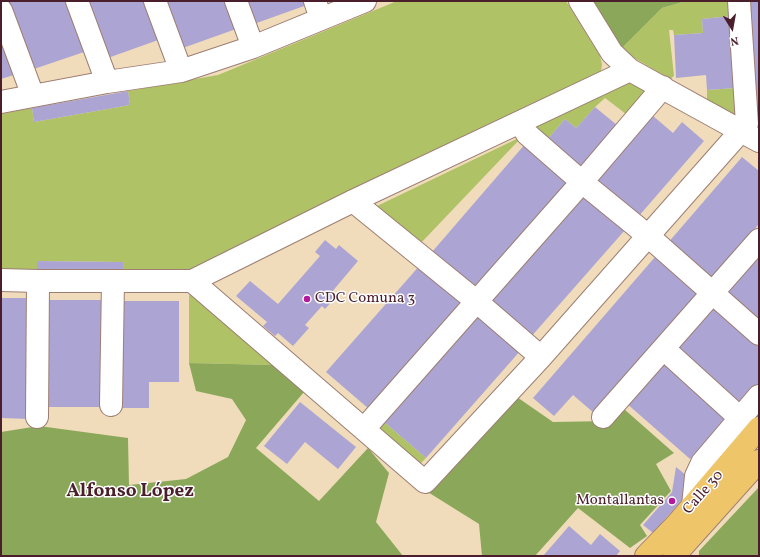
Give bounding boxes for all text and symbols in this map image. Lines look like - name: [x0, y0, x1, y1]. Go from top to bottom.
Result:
- north arrow: [712, 8, 752, 48]
- text: N: [729, 32, 740, 48]
- place label: CDC Comuna 3: [315, 290, 415, 308]
- marker: CDC Comuna 3: [302, 294, 312, 304]
- street label: Calle 30: [680, 467, 728, 519]
- district label: Alfonso López: [66, 482, 194, 504]
- place label: Montallantas: [576, 492, 664, 510]
- marker: Montallantas: [667, 496, 677, 506]

